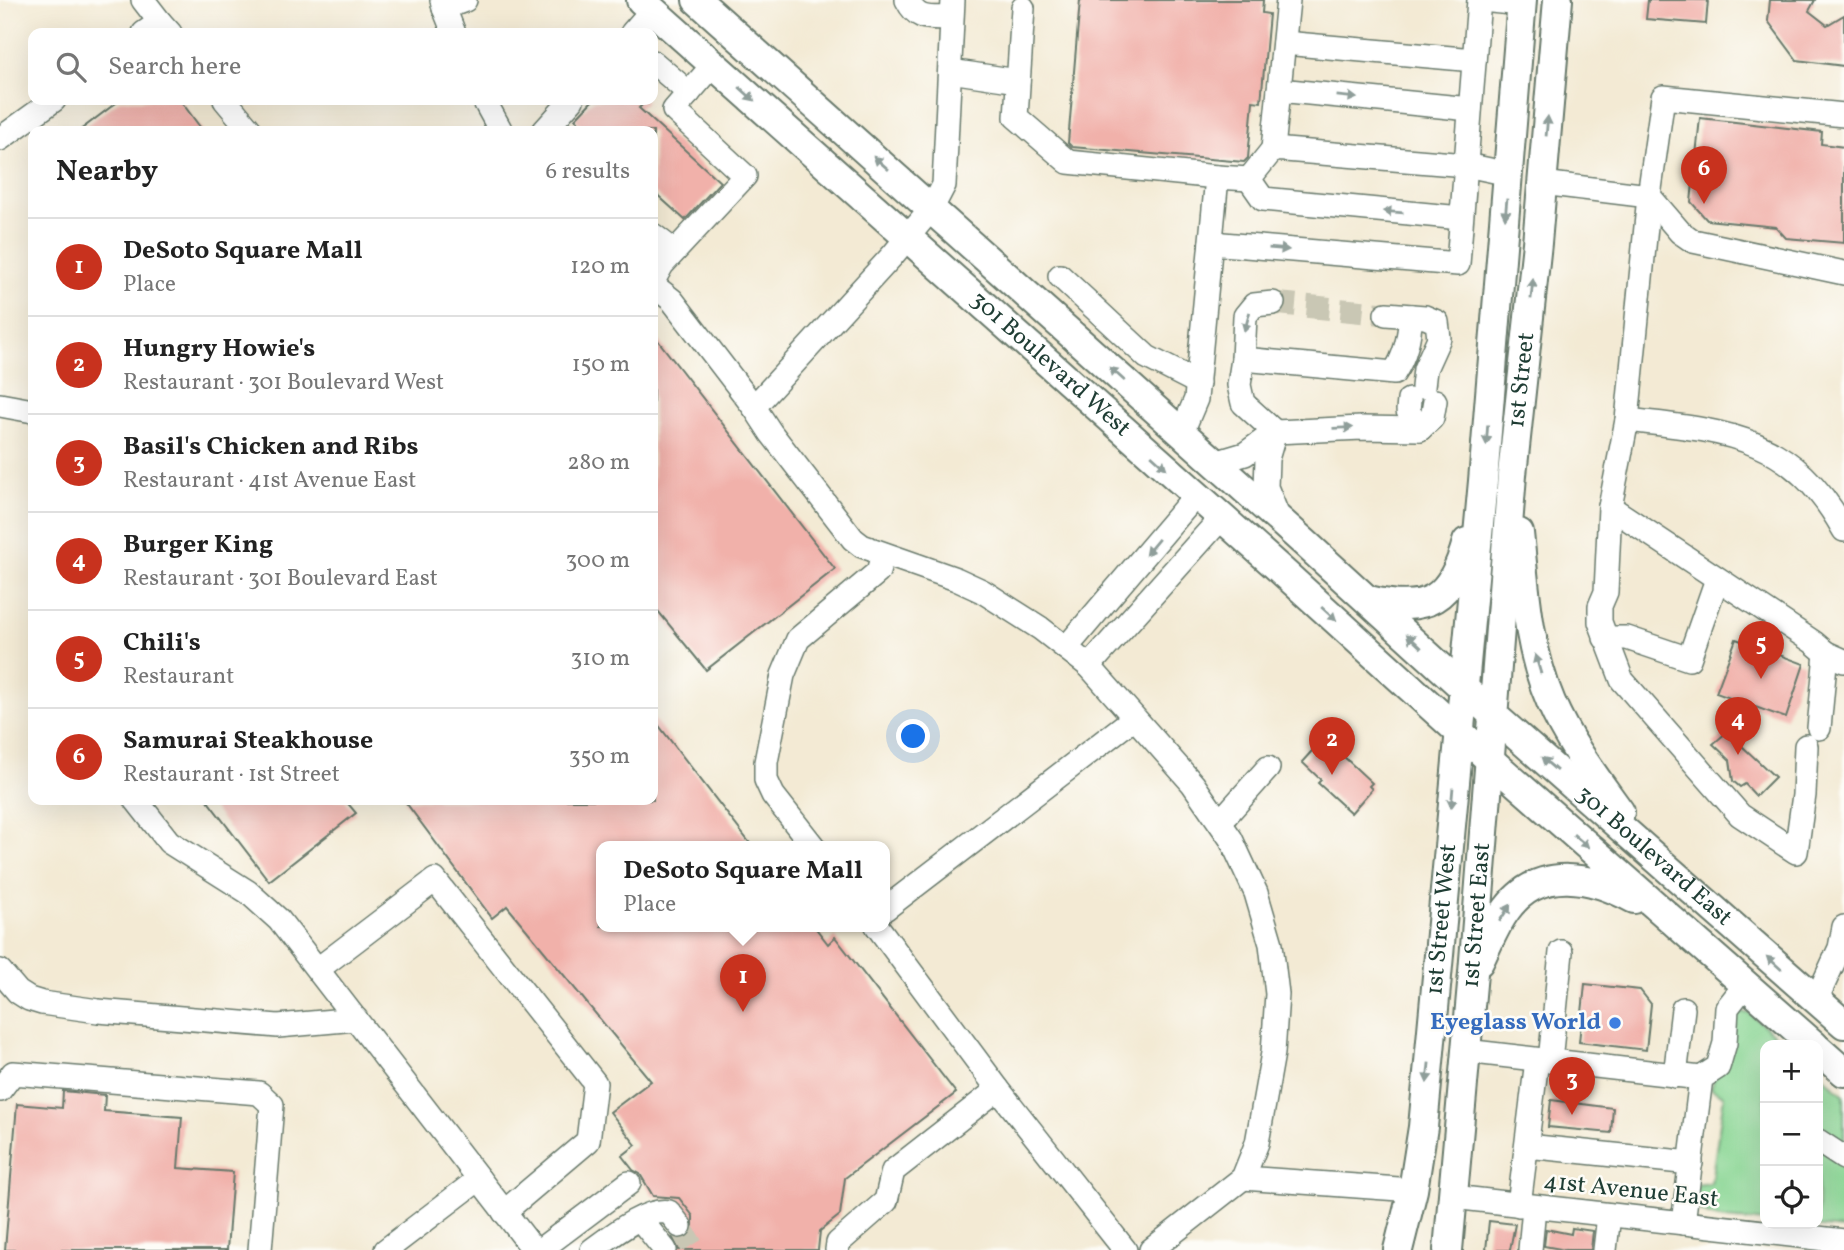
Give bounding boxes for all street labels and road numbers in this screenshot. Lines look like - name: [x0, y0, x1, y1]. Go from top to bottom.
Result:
- street label: 301 Boulevard West: [962, 284, 1138, 445]
- street label: 1st Street: [1500, 331, 1544, 430]
- street label: 301 Boulevard East: [1568, 778, 1739, 935]
- street label: 1st Street East: [1455, 841, 1500, 989]
- street label: 1st Street West: [1418, 842, 1466, 997]
- street label: 41st Avenue East: [1542, 1165, 1720, 1217]

